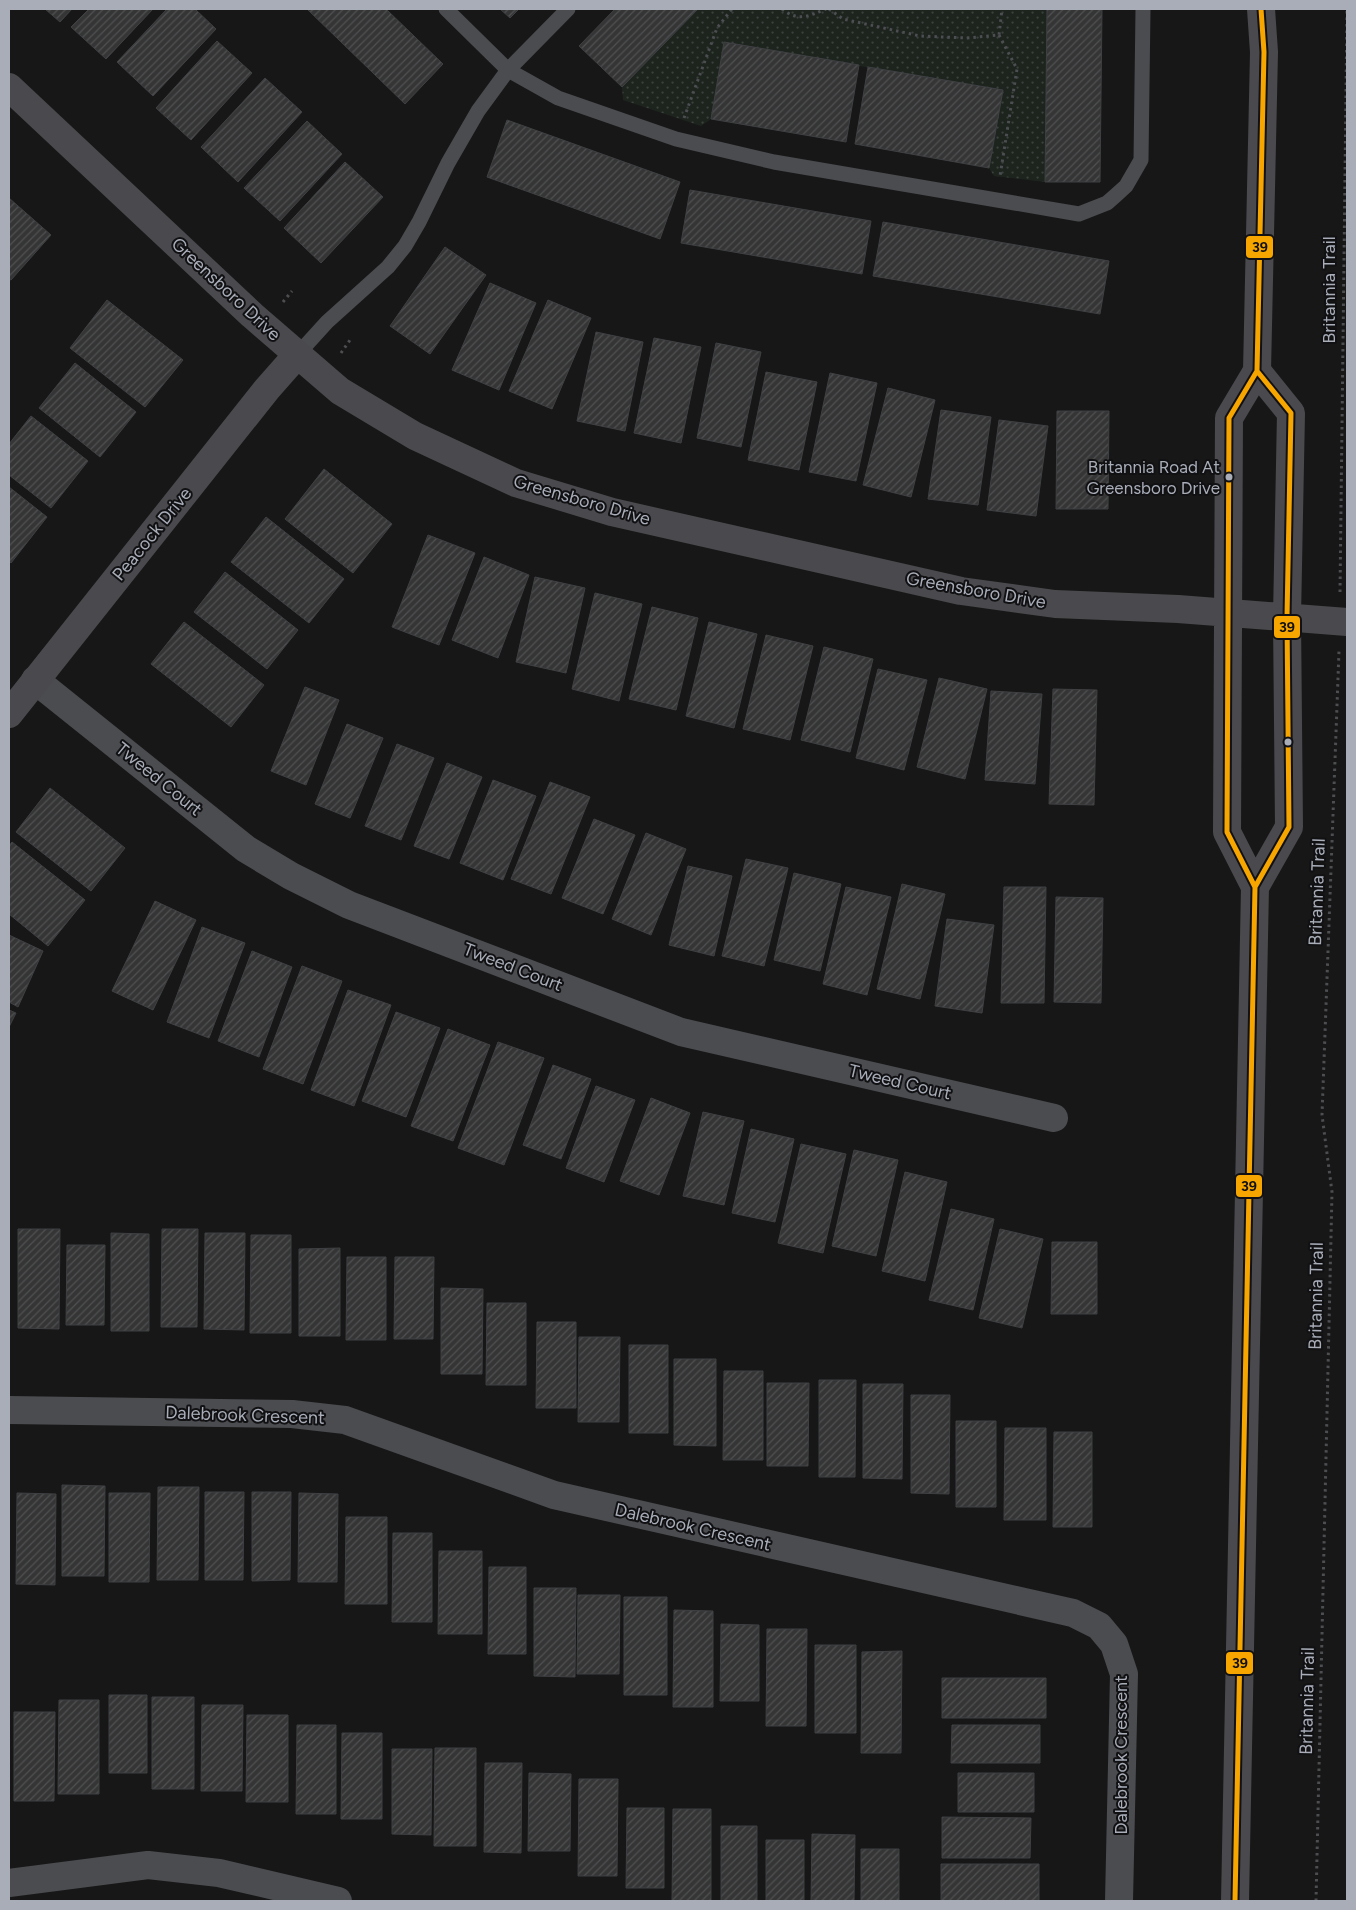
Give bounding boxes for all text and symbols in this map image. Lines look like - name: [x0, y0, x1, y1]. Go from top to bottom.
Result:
- street label: Greensboro Drive: [167, 233, 285, 345]
- line badge: 39: [1245, 235, 1274, 259]
- street label: Britannia Trail: [1318, 236, 1340, 344]
- text: 39: [1252, 239, 1268, 256]
- place label: Britannia Road At Greensboro Drive: [1086, 457, 1220, 498]
- street label: Greensboro Drive: [511, 470, 653, 530]
- marker: Britannia Road At Greensboro Drive: [1224, 472, 1234, 482]
- street label: Peacock Drive: [108, 483, 197, 585]
- street label: Greensboro Drive: [904, 567, 1048, 613]
- line badge: 39: [1273, 615, 1301, 639]
- text: 39: [1279, 619, 1295, 636]
- unlabelled marker: [1283, 737, 1293, 747]
- street label: Tweed Court: [111, 738, 207, 821]
- street label: Britannia Trail: [1304, 838, 1330, 946]
- street label: Tweed Court: [460, 938, 566, 996]
- street label: Tweed Court: [847, 1060, 954, 1105]
- line badge: 39: [1235, 1174, 1263, 1198]
- text: 39: [1241, 1178, 1257, 1195]
- street label: Britannia Trail: [1304, 1242, 1328, 1350]
- street label: Dalebrook Crescent: [165, 1401, 325, 1429]
- street label: Dalebrook Crescent: [613, 1498, 773, 1556]
- street label: Britannia Trail: [1295, 1647, 1319, 1755]
- line badge: 39: [1225, 1651, 1254, 1675]
- text: 39: [1232, 1655, 1248, 1672]
- street label: Dalebrook Crescent: [1110, 1675, 1132, 1835]

